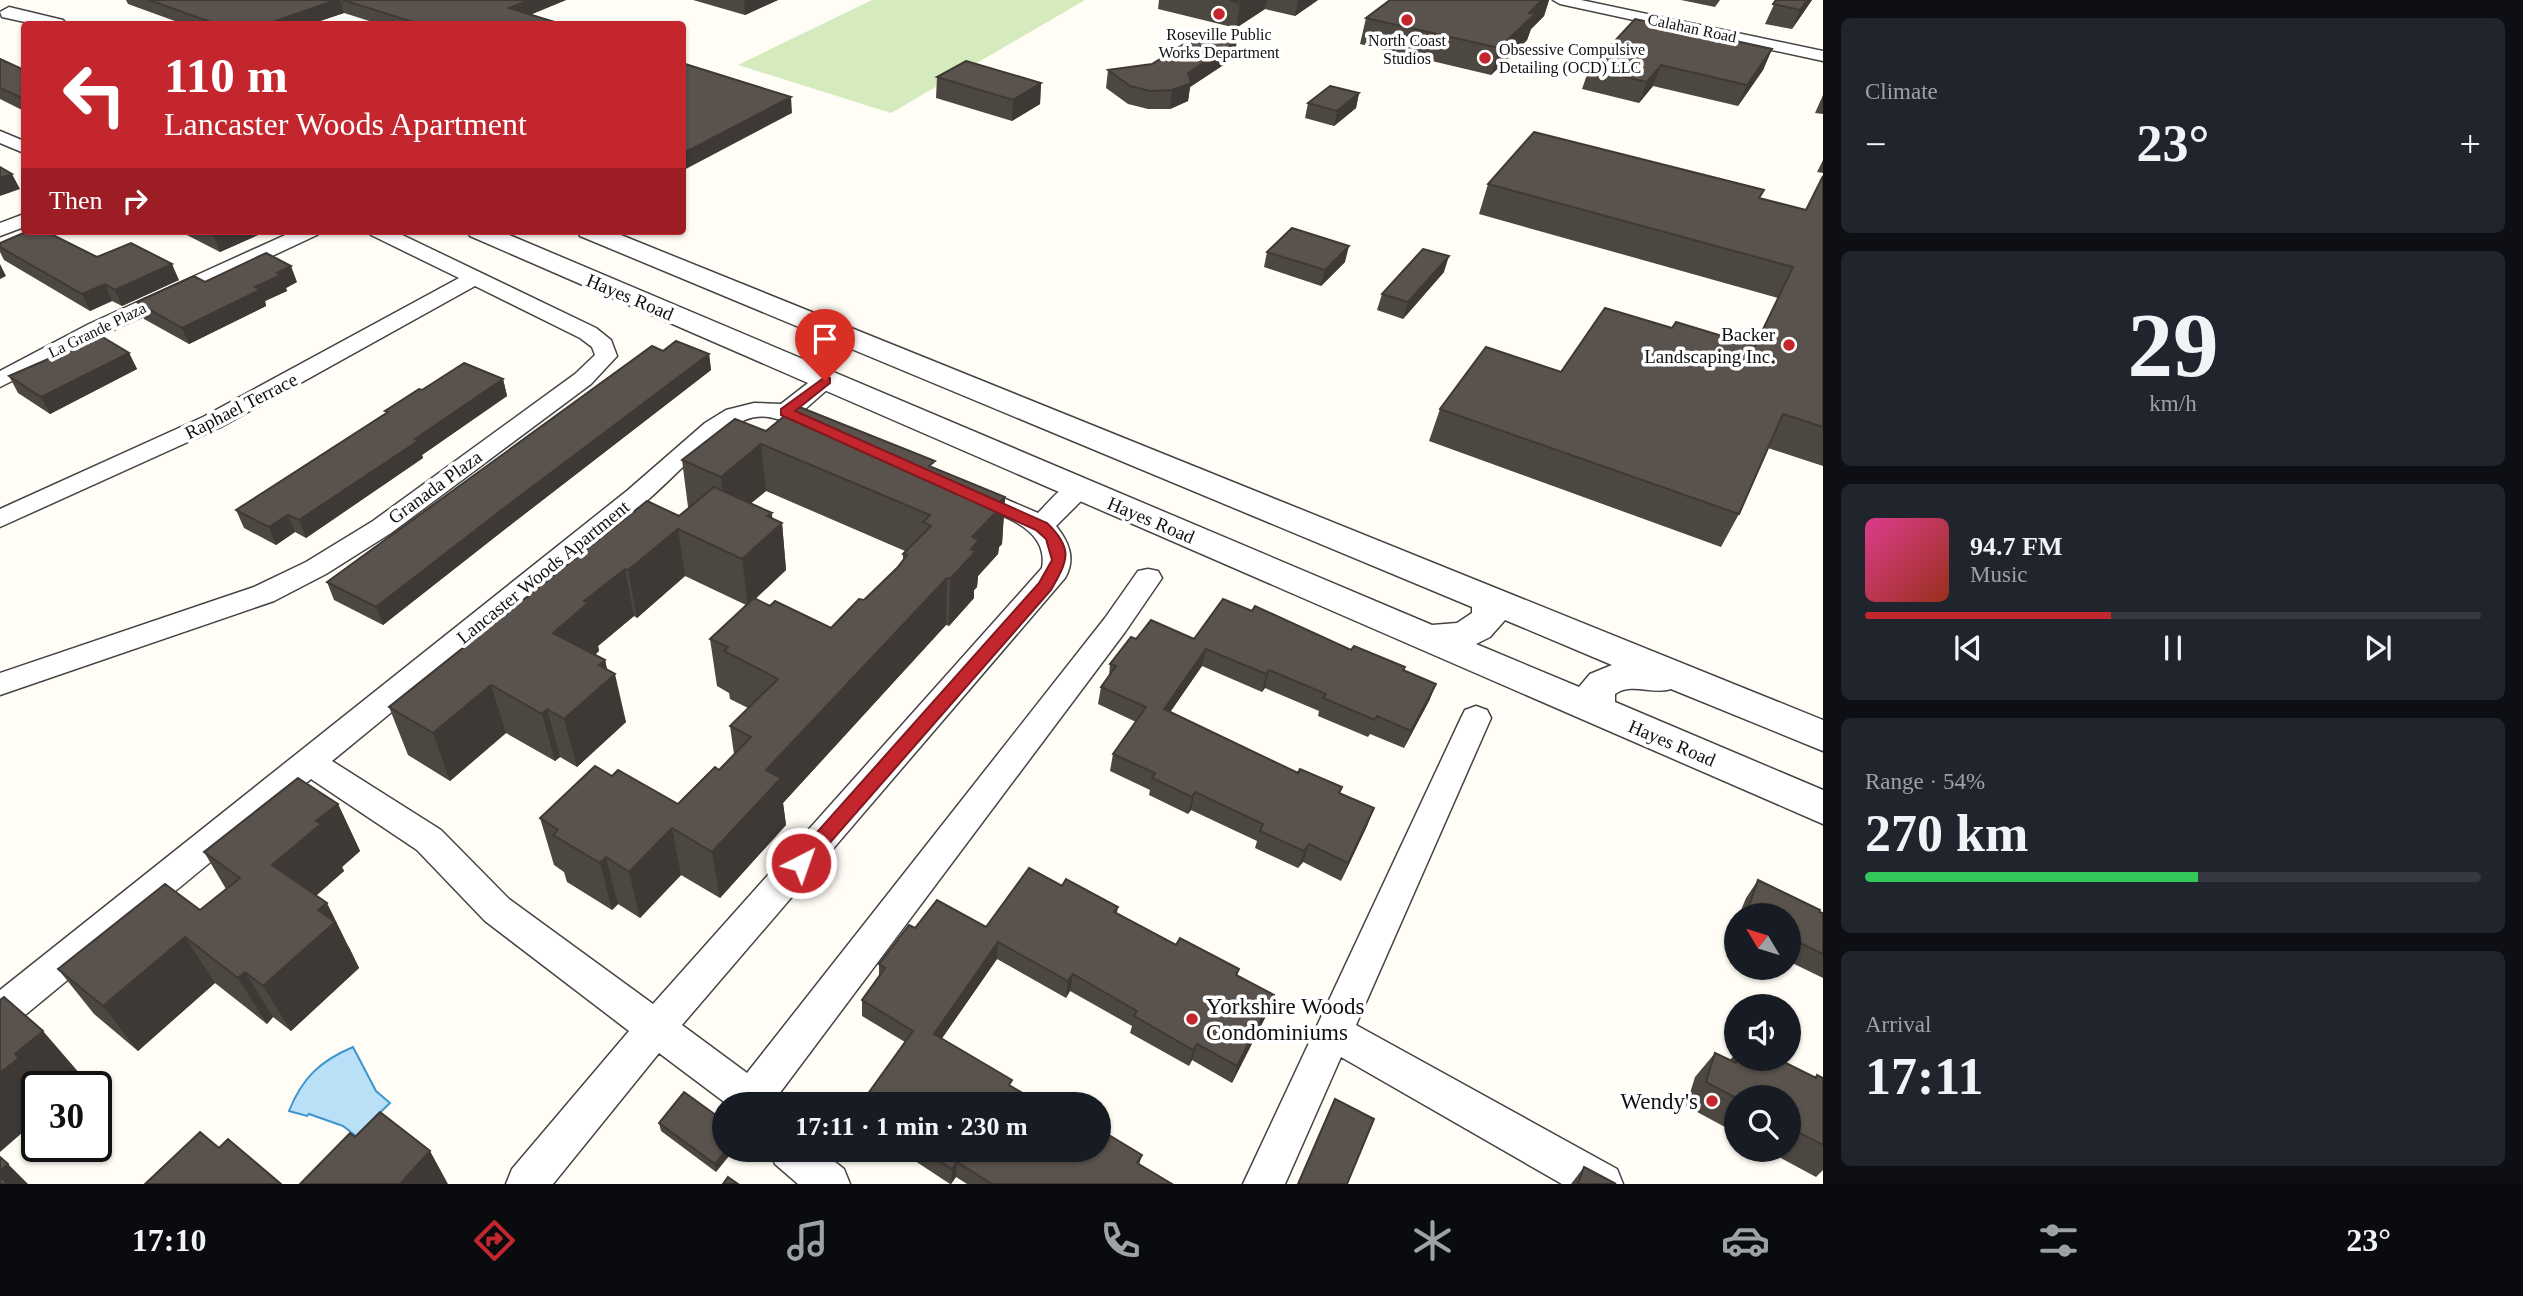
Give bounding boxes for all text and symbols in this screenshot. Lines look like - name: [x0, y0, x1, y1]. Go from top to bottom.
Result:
- marker: Roseville Public Works Department: [1211, 6, 1227, 22]
- street label: Calahan Road: [1646, 10, 1738, 46]
- marker: North Coast Studios: [1399, 12, 1415, 28]
- place label: Roseville Public Works Department: [1159, 26, 1280, 62]
- place label: North Coast Studios: [1368, 32, 1446, 67]
- place label: Obsessive Compulsive Detailing (OCD) LLC: [1499, 41, 1645, 77]
- text: 110 m: [164, 48, 288, 103]
- icon: left: [49, 49, 140, 140]
- marker: Obsessive Compulsive Detailing (OCD) LLC: [1477, 50, 1493, 66]
- text: Climate: [1865, 79, 1938, 104]
- text: Lancaster Woods Apartment: [164, 106, 527, 142]
- text: 23°: [2137, 115, 2209, 172]
- text: −: [1865, 123, 1886, 165]
- text: +: [2460, 123, 2481, 165]
- icon: right: [116, 182, 154, 220]
- text: Then: [49, 186, 102, 215]
- street label: Hayes Road: [583, 269, 677, 325]
- text: 29: [2128, 295, 2219, 396]
- street label: La Grande Plaza: [45, 299, 149, 361]
- pin: [795, 309, 855, 381]
- icon: arrive: [806, 320, 844, 358]
- place label: Backer Landscaping Inc.: [1644, 324, 1776, 367]
- marker: Backer Landscaping Inc.: [1781, 337, 1797, 353]
- street label: Raphael Terrace: [181, 369, 301, 443]
- text: km/h: [2149, 391, 2197, 416]
- street label: Granada Plaza: [384, 446, 486, 528]
- street label: Hayes Road: [1104, 492, 1198, 548]
- street label: Lancaster Woods Apartment: [453, 496, 634, 648]
- text: 94.7 FM: [1970, 532, 2062, 561]
- text: Music: [1970, 562, 2028, 587]
- icon: previous: [1949, 629, 1987, 667]
- icon: pause: [2154, 629, 2192, 667]
- icon: next: [2359, 629, 2397, 667]
- street label: Hayes Road: [1625, 715, 1719, 771]
- text: Range · 54%: [1865, 769, 1985, 794]
- text: 270 km: [1865, 805, 2028, 862]
- position arrow: [764, 826, 838, 900]
- north arrow: [1724, 903, 1801, 980]
- map controls: [1724, 903, 1801, 1162]
- place label: Yorkshire Woods Condominiums: [1206, 994, 1364, 1045]
- button: sound: [1724, 994, 1801, 1071]
- marker: Yorkshire Woods Condominiums: [1184, 1011, 1200, 1027]
- text: Arrival: [1865, 1012, 1931, 1037]
- text: 17:11: [1865, 1048, 1983, 1105]
- speed limit sign: 30: [21, 1071, 112, 1162]
- button: search: [1724, 1085, 1801, 1162]
- place label: Wendy's: [1620, 1089, 1698, 1114]
- marker: Wendy's: [1704, 1093, 1720, 1109]
- text: 17:11 · 1 min · 230 m: [795, 1112, 1028, 1141]
- icon: directions: [470, 1216, 519, 1265]
- icon: music: [783, 1216, 832, 1265]
- icon: phone: [1096, 1216, 1145, 1265]
- icon: climate: [1408, 1216, 1457, 1265]
- icon: car: [1721, 1216, 1770, 1265]
- icon: filters: [2034, 1216, 2083, 1265]
- text: 17:10: [132, 1222, 207, 1258]
- text: 23°: [2346, 1222, 2391, 1258]

